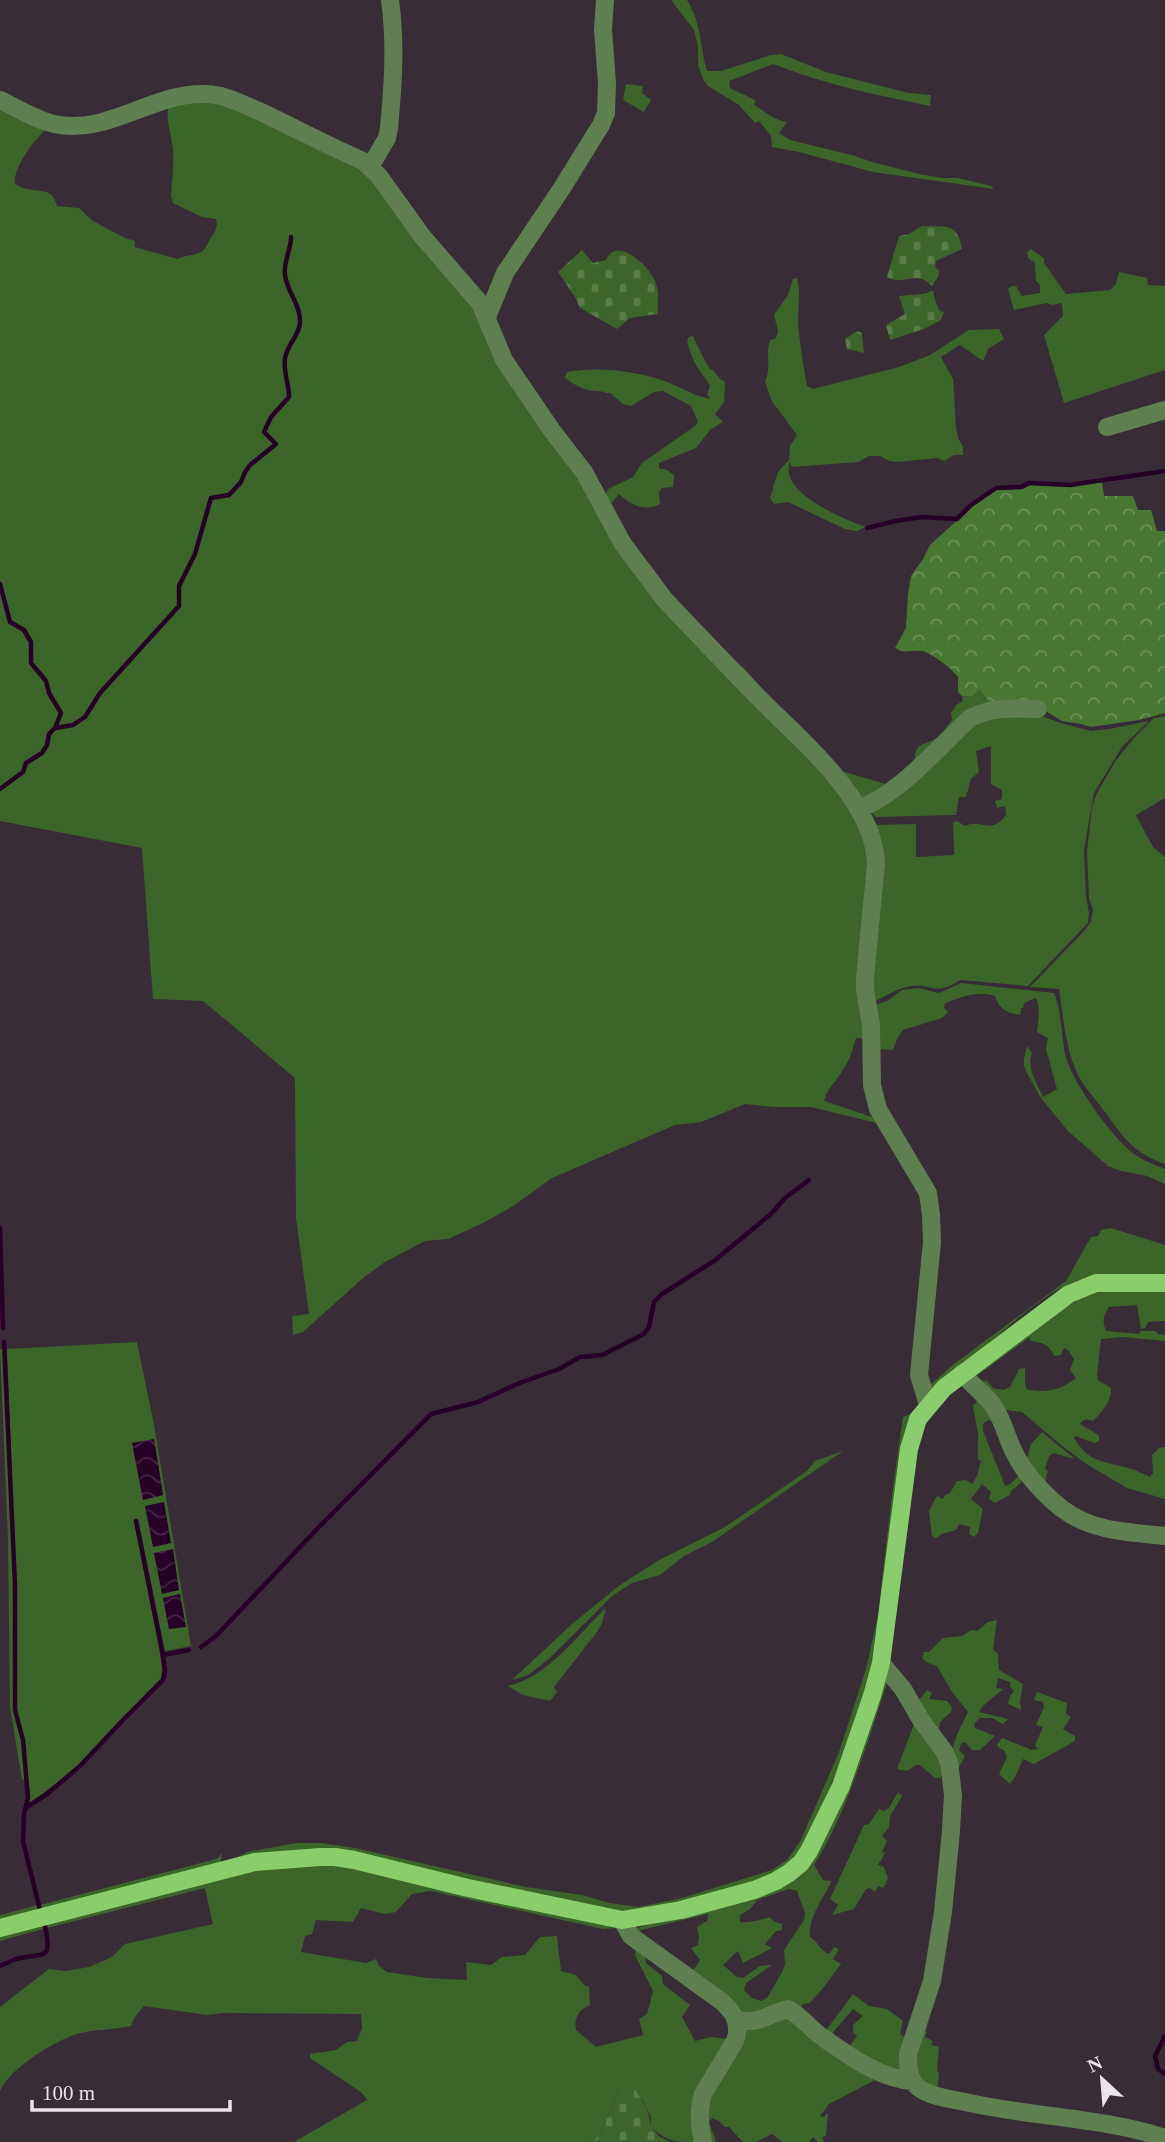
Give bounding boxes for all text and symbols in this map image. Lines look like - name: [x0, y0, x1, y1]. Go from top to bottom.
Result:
- north arrow: [1067, 2044, 1137, 2114]
- text: N: [1084, 2052, 1106, 2077]
- scale bar: [32, 2068, 229, 2112]
- text: 100 m: [42, 2081, 95, 2105]

